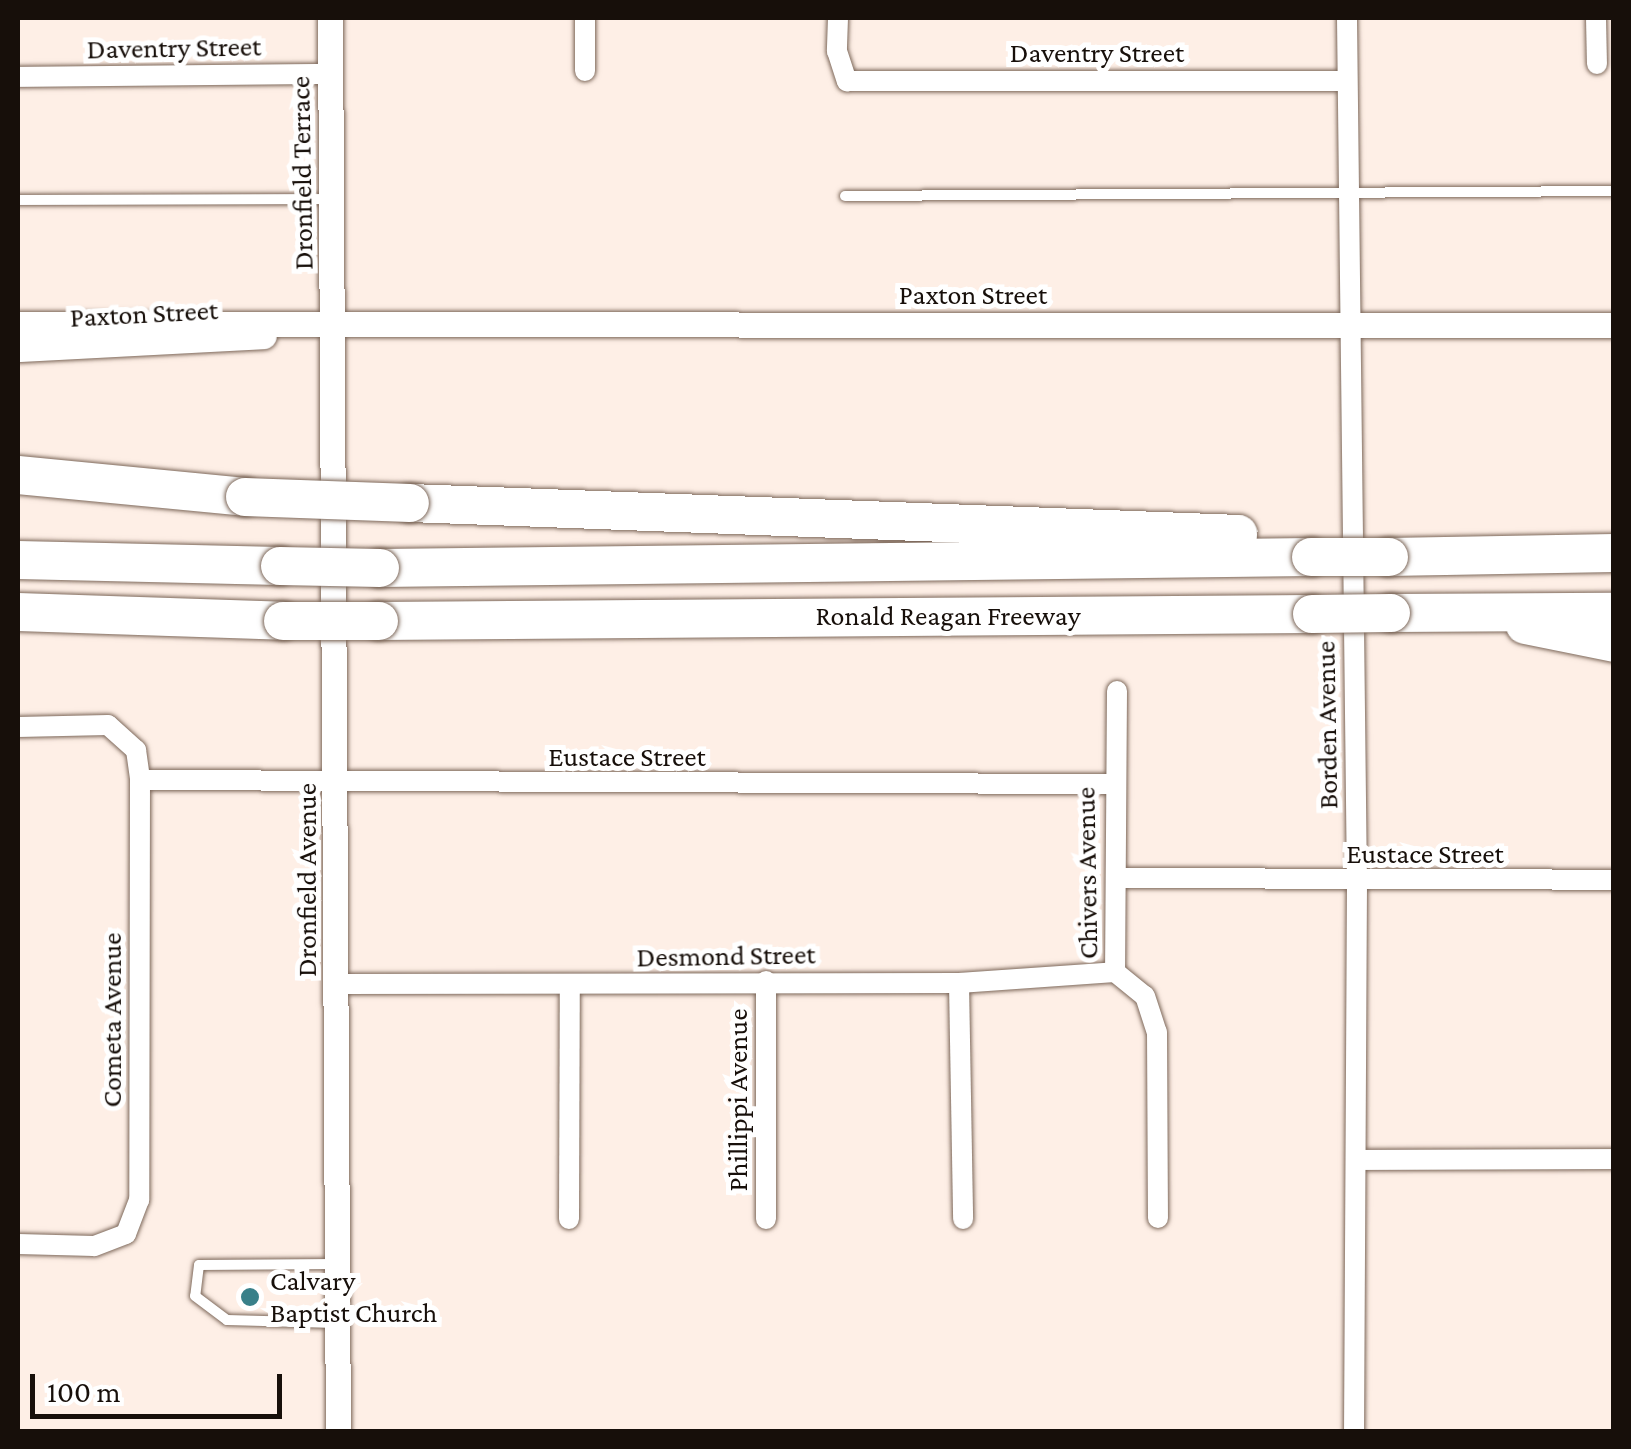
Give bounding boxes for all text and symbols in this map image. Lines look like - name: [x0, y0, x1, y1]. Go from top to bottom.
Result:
- street label: Daventry Street: [86, 30, 262, 66]
- street label: Daventry Street: [1010, 36, 1184, 70]
- street label: Dronfield Terrace: [284, 76, 320, 270]
- street label: Paxton Street: [899, 278, 1047, 312]
- street label: Paxton Street: [69, 293, 219, 335]
- street label: Ronald Reagan Freeway: [815, 599, 1081, 633]
- street label: Borden Avenue: [1309, 641, 1345, 809]
- street label: Eustace Street: [548, 740, 706, 774]
- street label: Dronfield Avenue: [290, 783, 324, 977]
- street label: Chivers Avenue: [1069, 787, 1105, 959]
- street label: Eustace Street: [1346, 837, 1504, 871]
- street label: Cometa Avenue: [95, 933, 129, 1107]
- street label: Desmond Street: [636, 938, 816, 974]
- street label: Phillippi Avenue: [721, 1009, 755, 1191]
- place label: Calvary Baptist Church: [270, 1264, 437, 1330]
- marker: Calvary Baptist Church: [239, 1286, 261, 1308]
- scale bar: [35, 1354, 288, 1416]
- text: 100 m: [47, 1375, 121, 1408]

